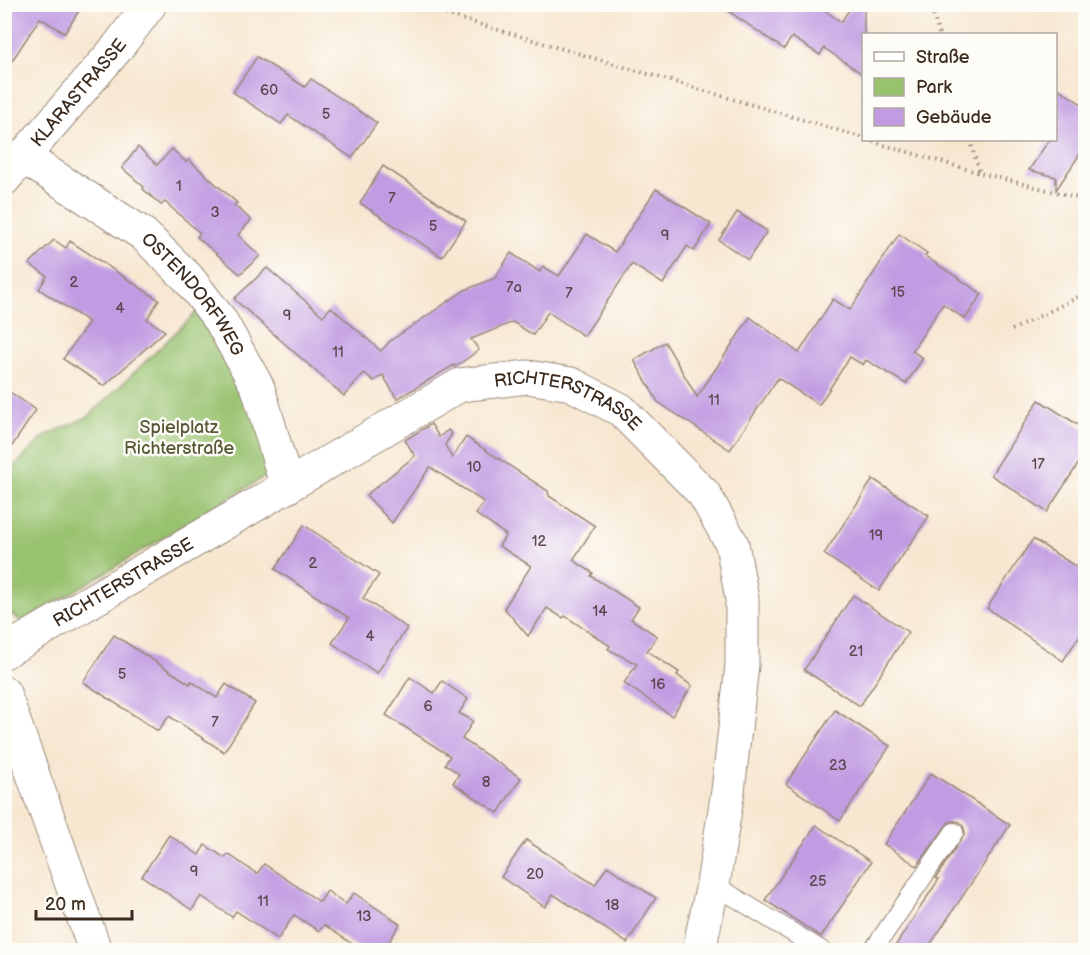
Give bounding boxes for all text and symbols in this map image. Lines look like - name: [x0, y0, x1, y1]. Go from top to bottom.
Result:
- legend: [862, 33, 1057, 141]
- street label: KLARASTRASSE: [26, 35, 131, 151]
- text: Straße: [916, 47, 970, 68]
- text: Park: [916, 77, 952, 98]
- house number: 60: [260, 81, 278, 100]
- house number: 5: [322, 105, 330, 124]
- text: Gebäude: [916, 107, 992, 128]
- house number: 1: [176, 177, 182, 196]
- house number: 7: [388, 189, 396, 208]
- house number: 3: [210, 203, 220, 222]
- house number: 5: [429, 217, 437, 236]
- house number: 9: [661, 226, 669, 245]
- street label: OSTENDORFWEG: [137, 228, 248, 359]
- house number: 2: [70, 273, 79, 292]
- house number: 7a: [506, 278, 522, 297]
- house number: 15: [891, 283, 905, 302]
- house number: 7: [565, 284, 573, 303]
- house number: 4: [115, 299, 125, 318]
- house number: 9: [283, 306, 291, 325]
- house number: 11: [332, 343, 344, 362]
- street label: RICHTERSTRASSE: [493, 366, 646, 435]
- house number: 11: [708, 391, 720, 410]
- park label: Spielplatz Richterstraße: [124, 417, 234, 459]
- house number: 17: [1031, 455, 1045, 474]
- house number: 10: [467, 458, 481, 477]
- house number: 19: [869, 526, 883, 545]
- house number: 12: [532, 532, 546, 551]
- street label: RICHTERSTRASSE: [49, 533, 197, 631]
- house number: 2: [309, 554, 318, 573]
- house number: 14: [593, 602, 607, 621]
- house number: 4: [365, 627, 375, 646]
- house number: 21: [849, 642, 863, 661]
- house number: 5: [118, 665, 126, 684]
- house number: 16: [651, 675, 665, 694]
- house number: 6: [423, 697, 433, 716]
- house number: 7: [211, 713, 219, 732]
- house number: 23: [829, 756, 847, 775]
- house number: 8: [482, 773, 491, 792]
- house number: 9: [190, 862, 198, 881]
- house number: 20: [526, 865, 544, 884]
- house number: 25: [809, 872, 827, 891]
- scale bar: [36, 883, 132, 921]
- house number: 11: [257, 892, 269, 911]
- text: 20 m: [45, 894, 86, 915]
- house number: 18: [605, 896, 620, 915]
- house number: 13: [356, 907, 372, 926]

